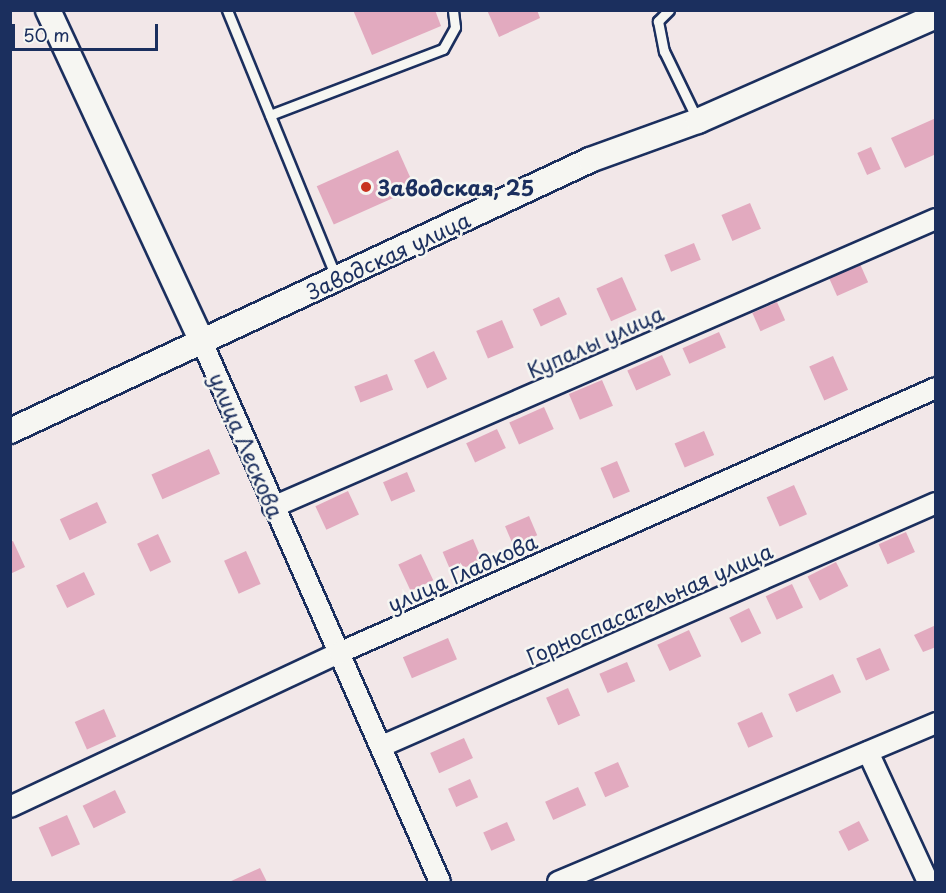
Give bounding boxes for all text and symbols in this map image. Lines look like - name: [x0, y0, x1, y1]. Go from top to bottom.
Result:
- scale bar: [15, 12, 160, 50]
- text: 50 m: [23, 21, 70, 48]
- place label: Заводская, 25: [378, 174, 534, 200]
- marker: Заводская, 25: [359, 180, 373, 194]
- street label: Заводская улица: [302, 206, 474, 304]
- street label: Купалы улица: [523, 300, 667, 382]
- street label: улица Лескова: [205, 368, 289, 522]
- street label: улица Гладкова: [383, 527, 541, 617]
- street label: Горноспасательная улица: [521, 537, 777, 669]

